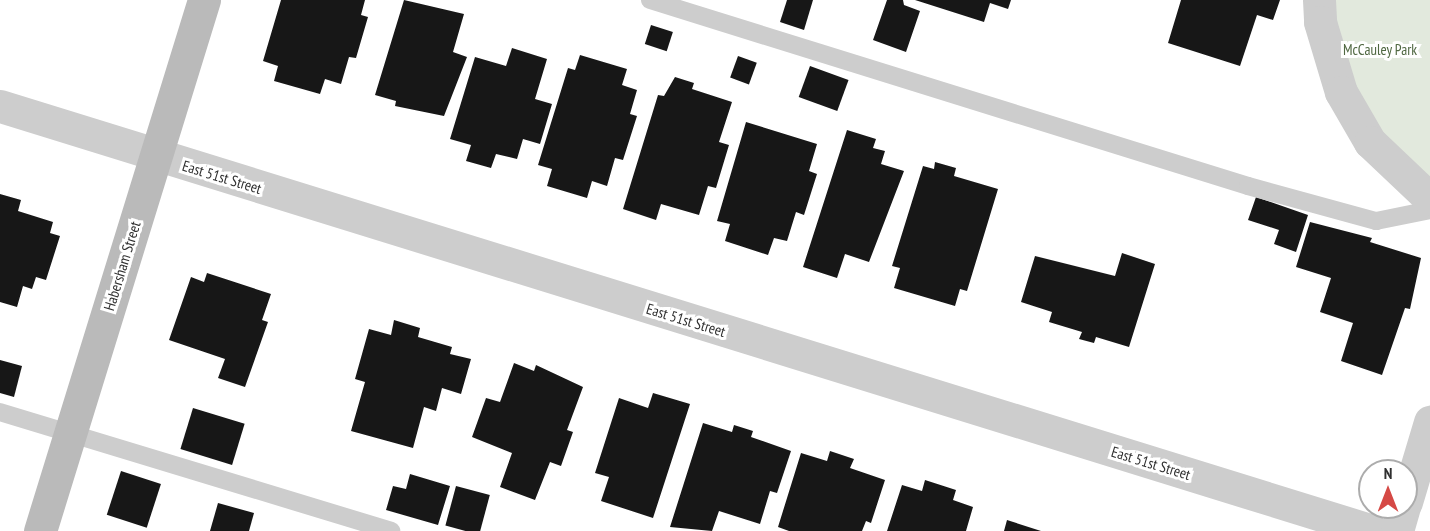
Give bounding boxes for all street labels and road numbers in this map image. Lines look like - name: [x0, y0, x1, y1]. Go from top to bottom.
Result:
- street label: East 51st Street: [180, 156, 264, 198]
- street label: Habersham Street: [100, 219, 144, 313]
- street label: East 51st Street: [644, 299, 728, 341]
- street label: East 51st Street: [1109, 442, 1193, 484]

